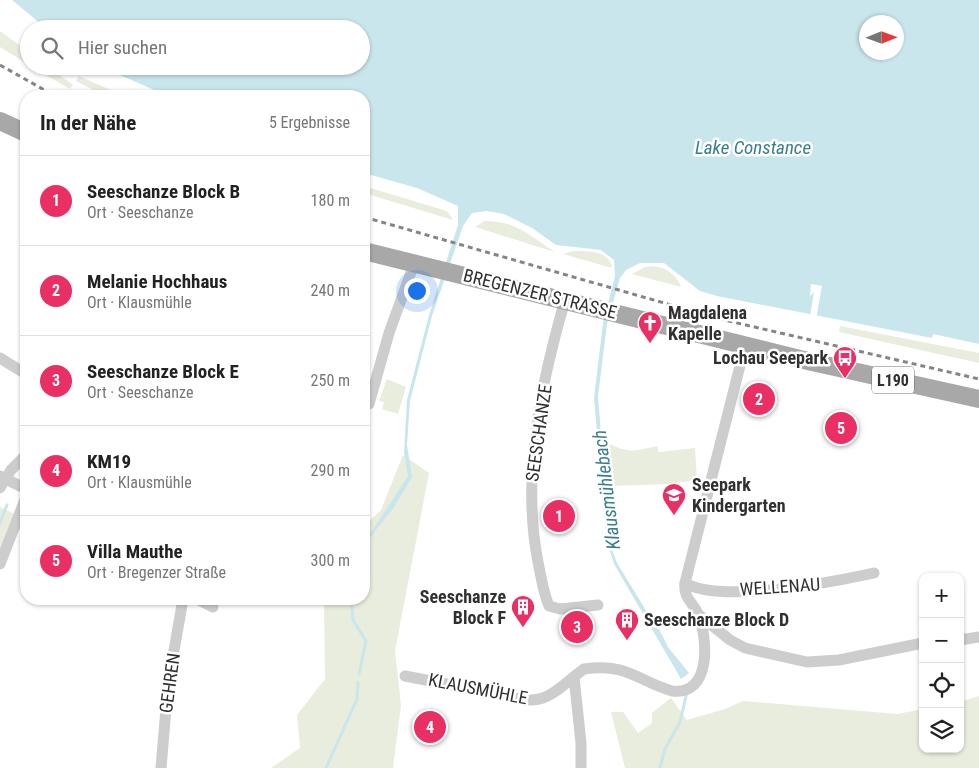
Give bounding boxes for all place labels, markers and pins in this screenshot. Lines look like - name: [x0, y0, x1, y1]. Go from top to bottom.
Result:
- place label: Magdalena Kapelle: [668, 302, 747, 344]
- church icon: Magdalena Kapelle: [637, 310, 663, 344]
- bus stop icon: Lochau Seepark: [832, 345, 858, 379]
- place label: Lochau Seepark: [713, 347, 828, 368]
- pin: 2: [743, 380, 775, 418]
- pin: 5: [825, 409, 857, 447]
- place label: Seepark Kindergarten: [692, 474, 786, 516]
- school or university icon: Seepark Kindergarten: [661, 482, 687, 516]
- pin: 1: [543, 497, 575, 535]
- place label: Seeschanze Block F: [420, 586, 506, 628]
- building icon: Seeschanze Block F: [510, 594, 536, 628]
- building icon: Seeschanze Block D: [614, 607, 640, 641]
- pin: 3: [561, 608, 593, 646]
- place label: Seeschanze Block D: [644, 609, 789, 630]
- pin: 4: [414, 708, 446, 746]

